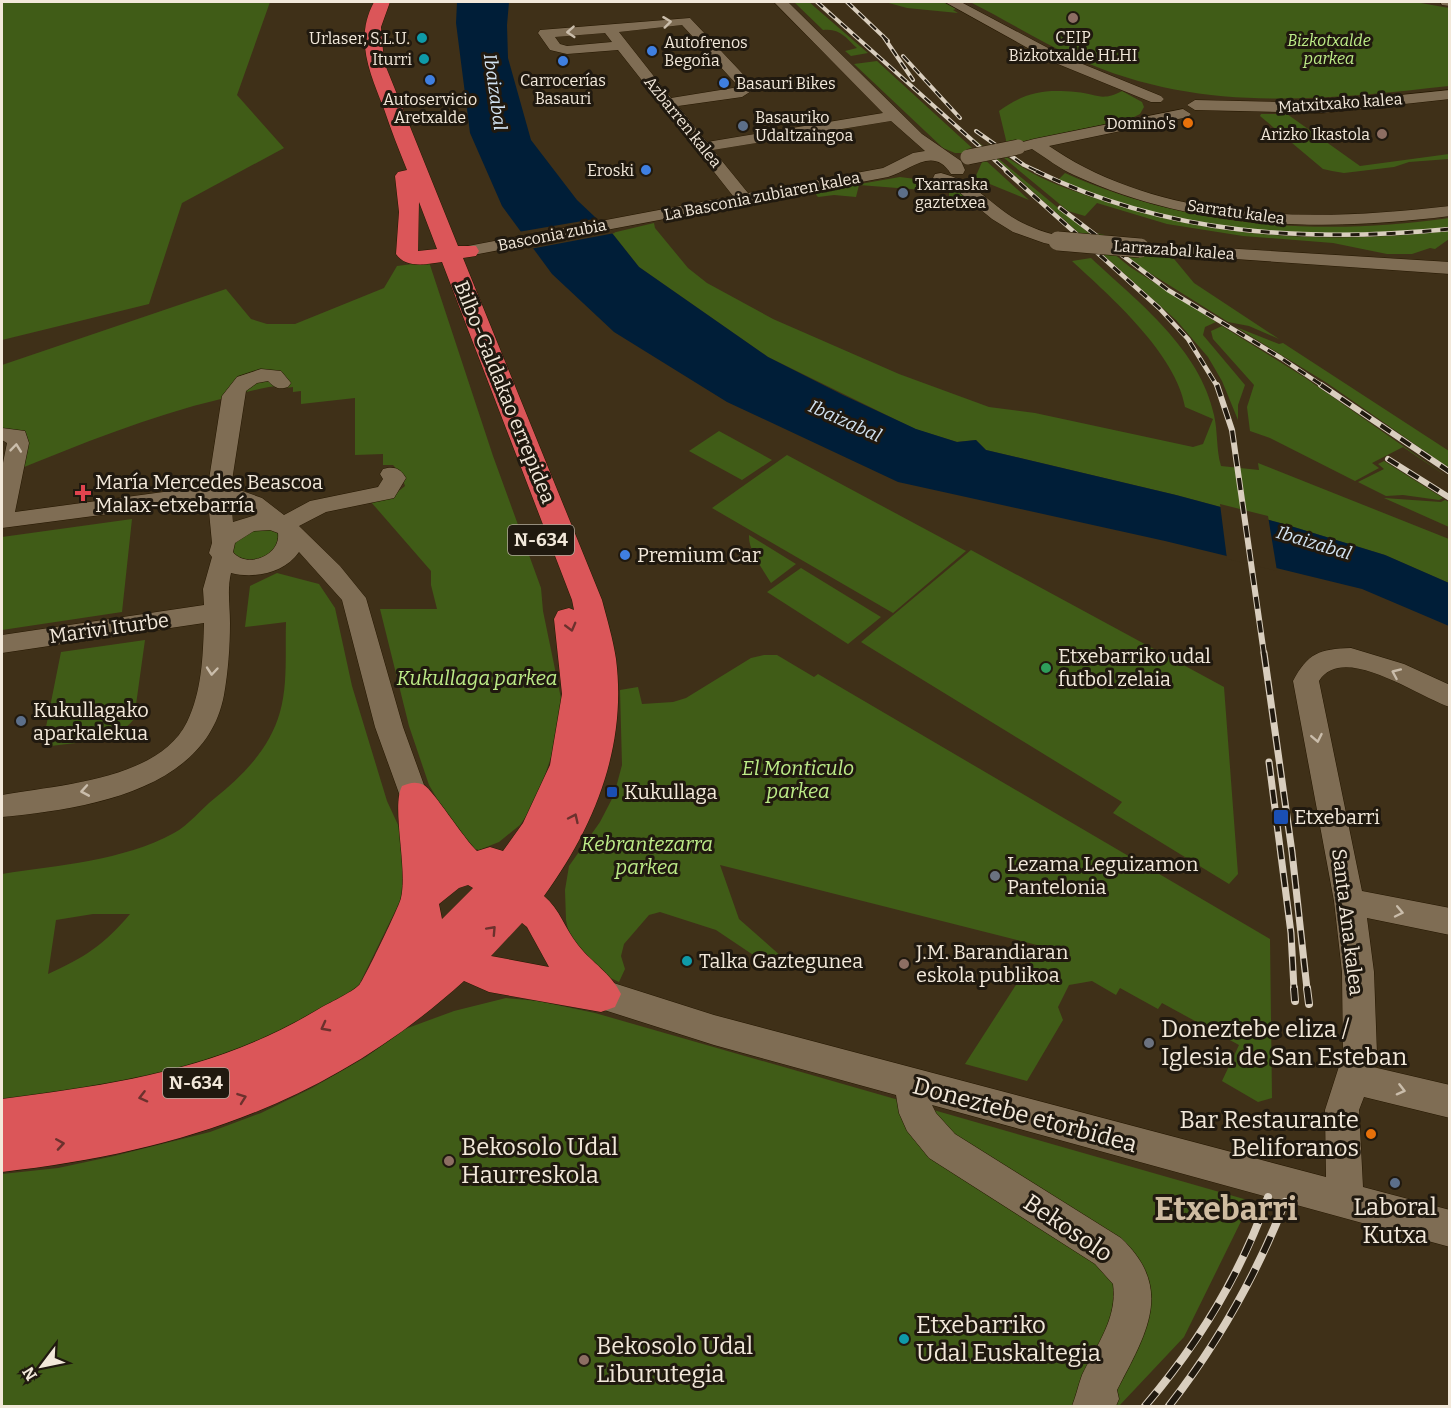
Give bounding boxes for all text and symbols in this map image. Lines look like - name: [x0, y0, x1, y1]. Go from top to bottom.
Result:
- marker: CEIP Bizkotxalde HLHI: [1066, 11, 1080, 25]
- one-way arrow: [662, 16, 672, 29]
- one-way arrow: [566, 25, 575, 38]
- place label: CEIP Bizkotxalde HLHI: [1009, 28, 1137, 65]
- place label: Urlaser, S.L.U.: [309, 29, 410, 48]
- marker: Urlaser, S.L.U.: [415, 31, 429, 45]
- park label: Bizkotxalde parkea: [1287, 31, 1371, 68]
- place label: Autofrenos Begoña: [664, 33, 748, 70]
- marker: Autofrenos Begoña: [645, 44, 659, 58]
- place label: Iturri: [372, 50, 412, 69]
- marker: Iturri: [417, 52, 431, 66]
- water label: Ibaizabal: [479, 52, 511, 132]
- marker: Carrocerías Basauri: [556, 54, 570, 68]
- place label: Carrocerías Basauri: [520, 71, 606, 108]
- marker: Autoservicio Aretxalde: [423, 73, 437, 87]
- street label: Azbarren kalea: [640, 73, 726, 172]
- place label: Basauri Bikes: [736, 74, 836, 93]
- marker: Basauri Bikes: [717, 76, 731, 90]
- street label: Matxitxako kalea: [1277, 89, 1403, 117]
- place label: Autoservicio Aretxalde: [383, 90, 477, 127]
- place label: Basauriko Udaltzaingoa: [755, 108, 853, 145]
- place label: Domino's: [1106, 114, 1176, 133]
- marker: Domino's: [1181, 116, 1195, 130]
- marker: Basauriko Udaltzaingoa: [736, 119, 750, 133]
- place label: Arizko Ikastola: [1260, 125, 1370, 144]
- marker: Arizko Ikastola: [1375, 127, 1389, 141]
- place label: Eroski: [587, 161, 634, 180]
- marker: Eroski: [639, 163, 653, 177]
- street label: La Basconia zubiaren kalea: [662, 168, 862, 224]
- place label: Txarraska gaztetxea: [915, 175, 988, 212]
- marker: Txarraska gaztetxea: [896, 186, 910, 200]
- street label: Sarratu kalea: [1186, 196, 1286, 228]
- street label: Basconia zubia: [496, 215, 608, 255]
- street label: Larrazabal kalea: [1113, 236, 1235, 264]
- street label: Bilbo-Galdakao errepidea: [449, 277, 561, 507]
- water label: Ibaizabal: [805, 395, 885, 447]
- one-way arrow: [9, 444, 22, 453]
- place label: María Mercedes Beascoa Malax-etxebarría: [95, 470, 323, 517]
- marker: María Mercedes Beascoa Malax-etxebarría: [76, 486, 90, 500]
- water label: Ibaizabal: [1274, 521, 1354, 565]
- road number: N-634: [508, 525, 574, 555]
- place label: Premium Car: [637, 543, 761, 567]
- marker: Premium Car: [618, 548, 632, 562]
- street label: Marivi Iturbe: [48, 608, 170, 648]
- one-way arrow: [564, 622, 577, 632]
- place label: Etxebarriko udal futbol zelaia: [1058, 644, 1211, 691]
- marker: Etxebarriko udal futbol zelaia: [1039, 661, 1053, 675]
- one-way arrow: [206, 666, 219, 675]
- park label: Kukullaga parkea: [397, 666, 557, 690]
- one-way arrow: [1391, 668, 1402, 680]
- place label: Kukullagako aparkalekua: [33, 698, 149, 745]
- marker: Kukullagako aparkalekua: [14, 714, 28, 728]
- one-way arrow: [1310, 733, 1323, 743]
- park label: El Monticulo parkea: [742, 756, 854, 803]
- place label: Kukullaga: [624, 780, 718, 804]
- one-way arrow: [80, 785, 89, 797]
- marker: Kukullaga: [605, 785, 619, 799]
- place label: Etxebarri: [1294, 805, 1380, 829]
- marker: Etxebarri: [1272, 808, 1290, 826]
- one-way arrow: [566, 813, 578, 824]
- park label: Kebrantezarra parkea: [581, 832, 713, 879]
- street label: Santa Ana kalea: [1327, 847, 1369, 997]
- place label: Lezama Leguizamon Pantelonia: [1007, 852, 1199, 899]
- marker: Lezama Leguizamon Pantelonia: [988, 869, 1002, 883]
- one-way arrow: [1394, 905, 1404, 918]
- one-way arrow: [485, 926, 496, 936]
- place label: J.M. Barandiaran eskola publikoa: [915, 940, 1069, 987]
- place label: Talka Gaztegunea: [699, 949, 863, 973]
- marker: Talka Gaztegunea: [680, 954, 694, 968]
- marker: J.M. Barandiaran eskola publikoa: [897, 957, 911, 971]
- place label: Doneztebe eliza / Iglesia de San Esteban: [1161, 1015, 1407, 1071]
- one-way arrow: [320, 1020, 331, 1032]
- marker: Doneztebe eliza / Iglesia de San Esteban: [1142, 1036, 1156, 1050]
- road number: N-634: [163, 1068, 229, 1098]
- street label: Doneztebe etorbidea: [910, 1072, 1140, 1158]
- one-way arrow: [1396, 1083, 1406, 1096]
- one-way arrow: [138, 1089, 148, 1102]
- one-way arrow: [236, 1092, 247, 1105]
- place label: Bar Restaurante Beliforanos: [1180, 1106, 1359, 1162]
- marker: Bar Restaurante Beliforanos: [1364, 1127, 1378, 1141]
- place label: Bekosolo Udal Haurreskola: [461, 1133, 618, 1189]
- one-way arrow: [55, 1139, 64, 1151]
- marker: Bekosolo Udal Haurreskola: [442, 1154, 456, 1168]
- marker: Laboral Kutxa: [1388, 1176, 1402, 1190]
- street label: Bekosolo: [1018, 1188, 1118, 1268]
- district label: Etxebarri: [1155, 1190, 1297, 1228]
- place label: Laboral Kutxa: [1353, 1193, 1437, 1249]
- place label: Etxebarriko Udal Euskaltegia: [916, 1311, 1101, 1367]
- place label: Bekosolo Udal Liburutegia: [596, 1332, 753, 1388]
- marker: Etxebarriko Udal Euskaltegia: [897, 1332, 911, 1346]
- north arrow: [12, 1336, 72, 1396]
- marker: Bekosolo Udal Liburutegia: [577, 1353, 591, 1367]
- text: N: [18, 1363, 41, 1384]

